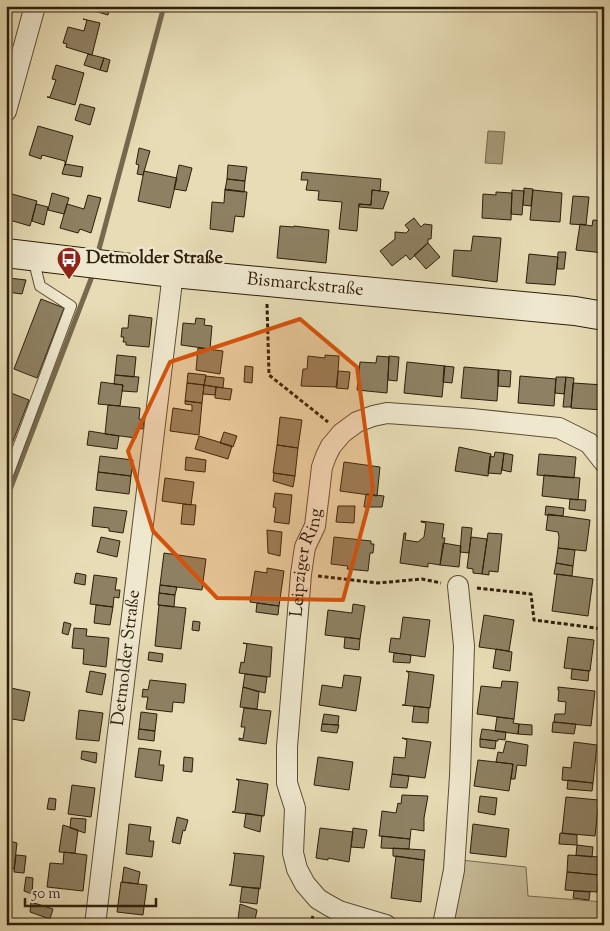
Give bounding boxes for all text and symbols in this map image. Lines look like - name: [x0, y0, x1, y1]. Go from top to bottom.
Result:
- bus stop icon: Detmolder Straße: [56, 246, 82, 280]
- place label: Detmolder Straße: [86, 246, 223, 272]
- street label: Bismarckstraße: [246, 267, 365, 304]
- street label: Leipziger Ring: [285, 507, 330, 618]
- street label: Detmolder Straße: [106, 588, 148, 727]
- scale bar: [25, 876, 156, 908]
- text: 50 m: [31, 884, 61, 905]

